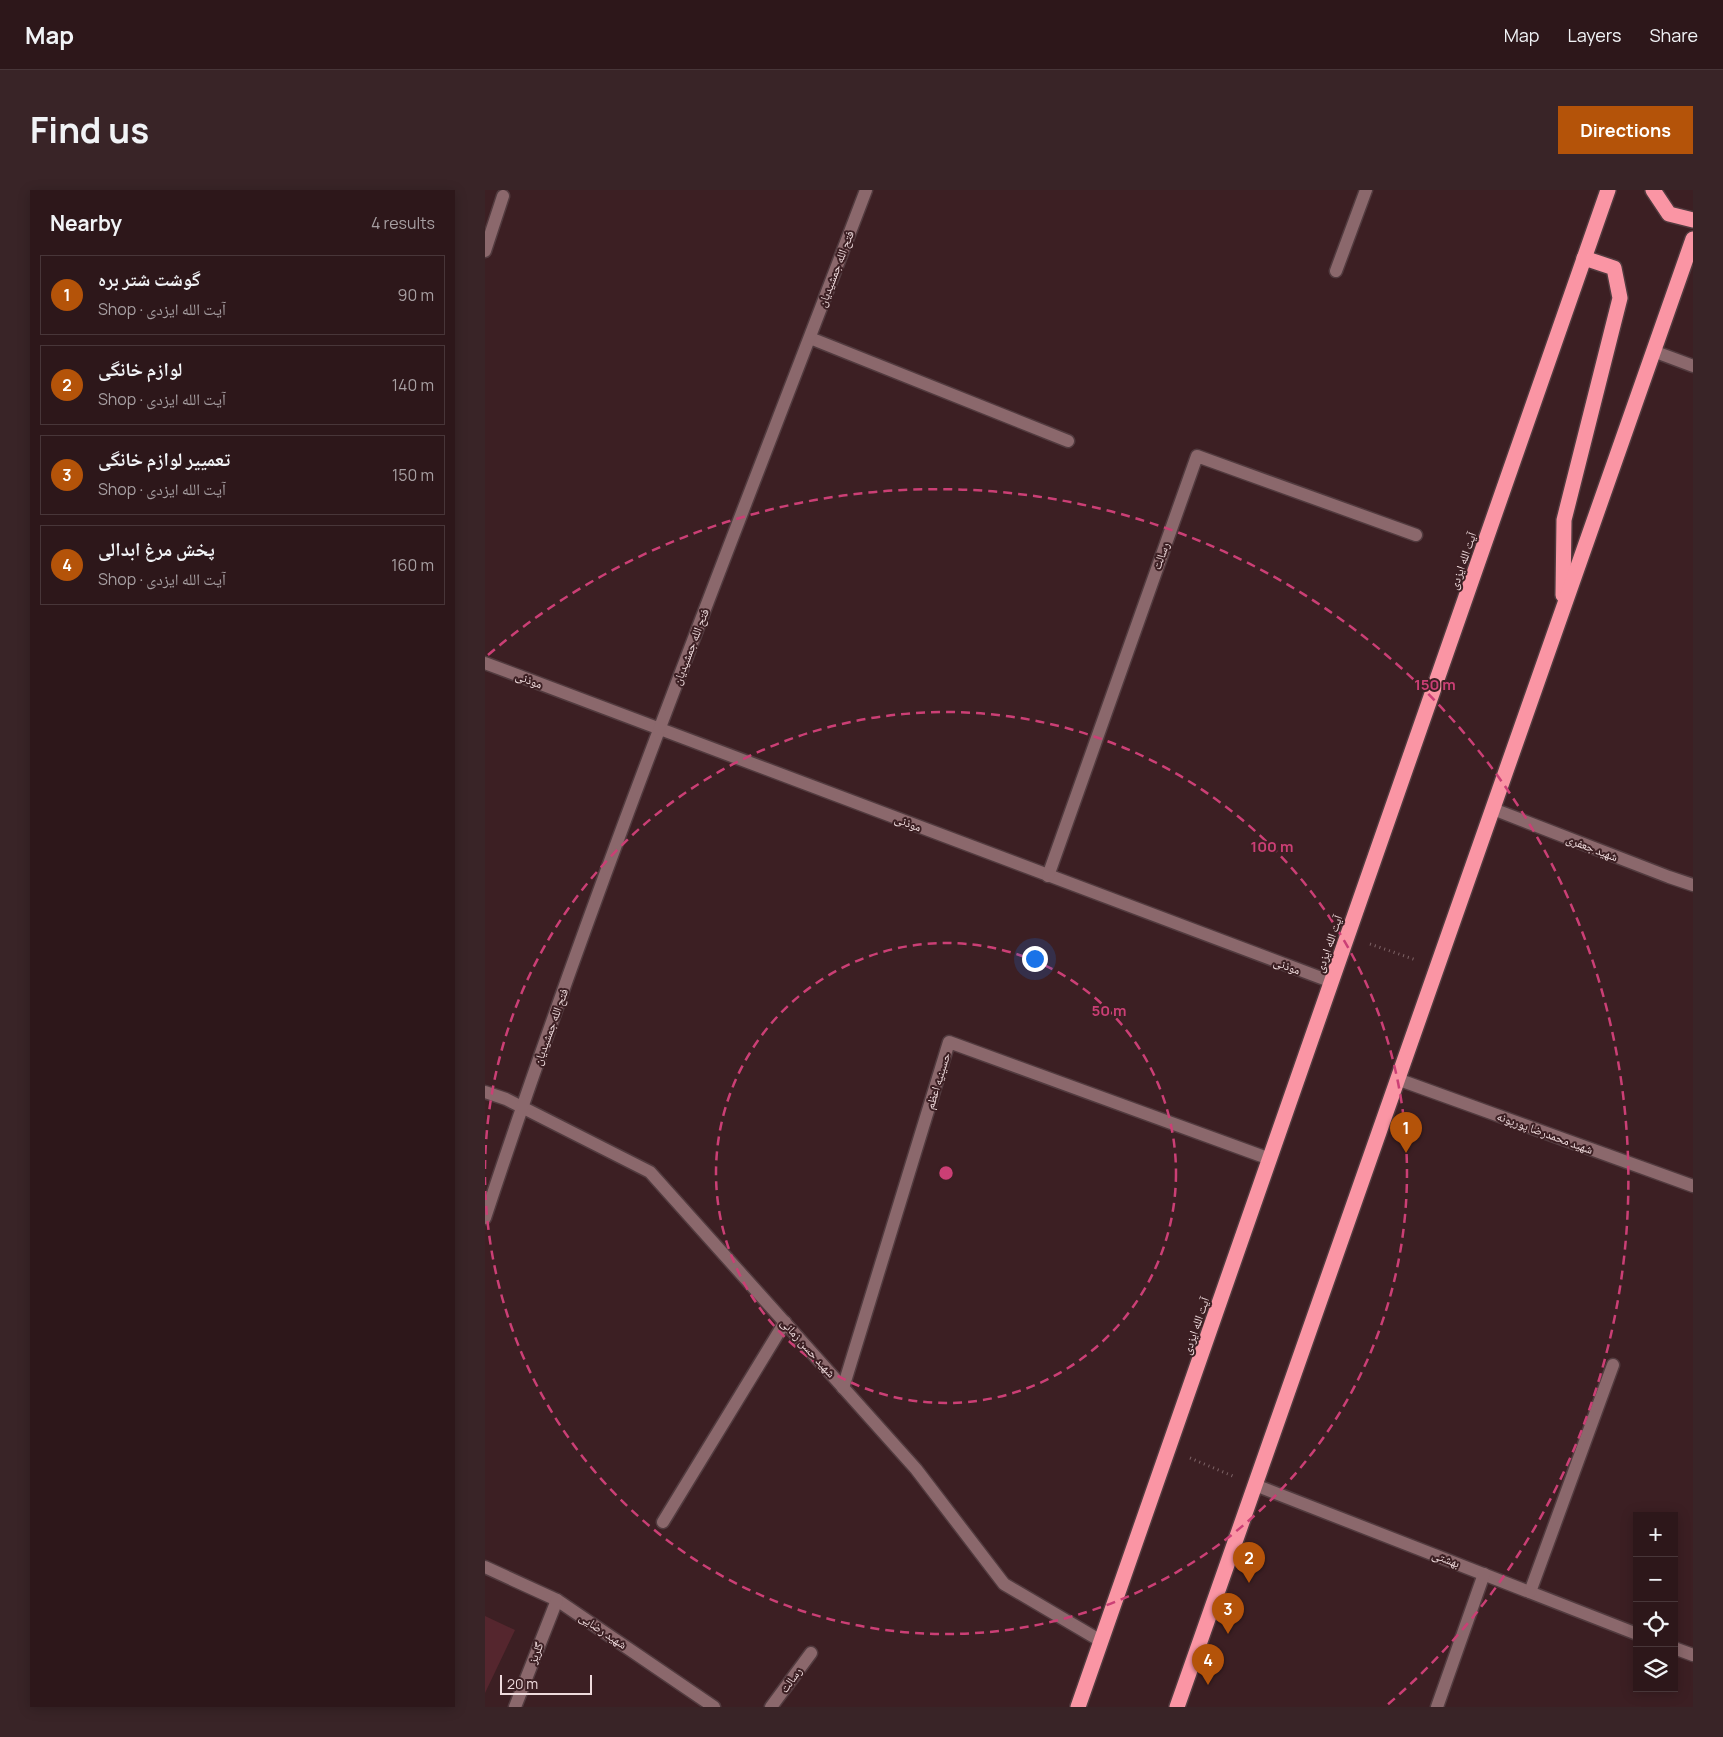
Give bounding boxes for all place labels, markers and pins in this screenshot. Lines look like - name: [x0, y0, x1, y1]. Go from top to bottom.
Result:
- pin: 1: [1390, 1112, 1422, 1153]
- centre of rings: [937, 1164, 955, 1182]
- pin: 2: [1233, 1542, 1265, 1583]
- pin: 3: [1212, 1593, 1244, 1634]
- pin: 4: [1192, 1644, 1224, 1685]

